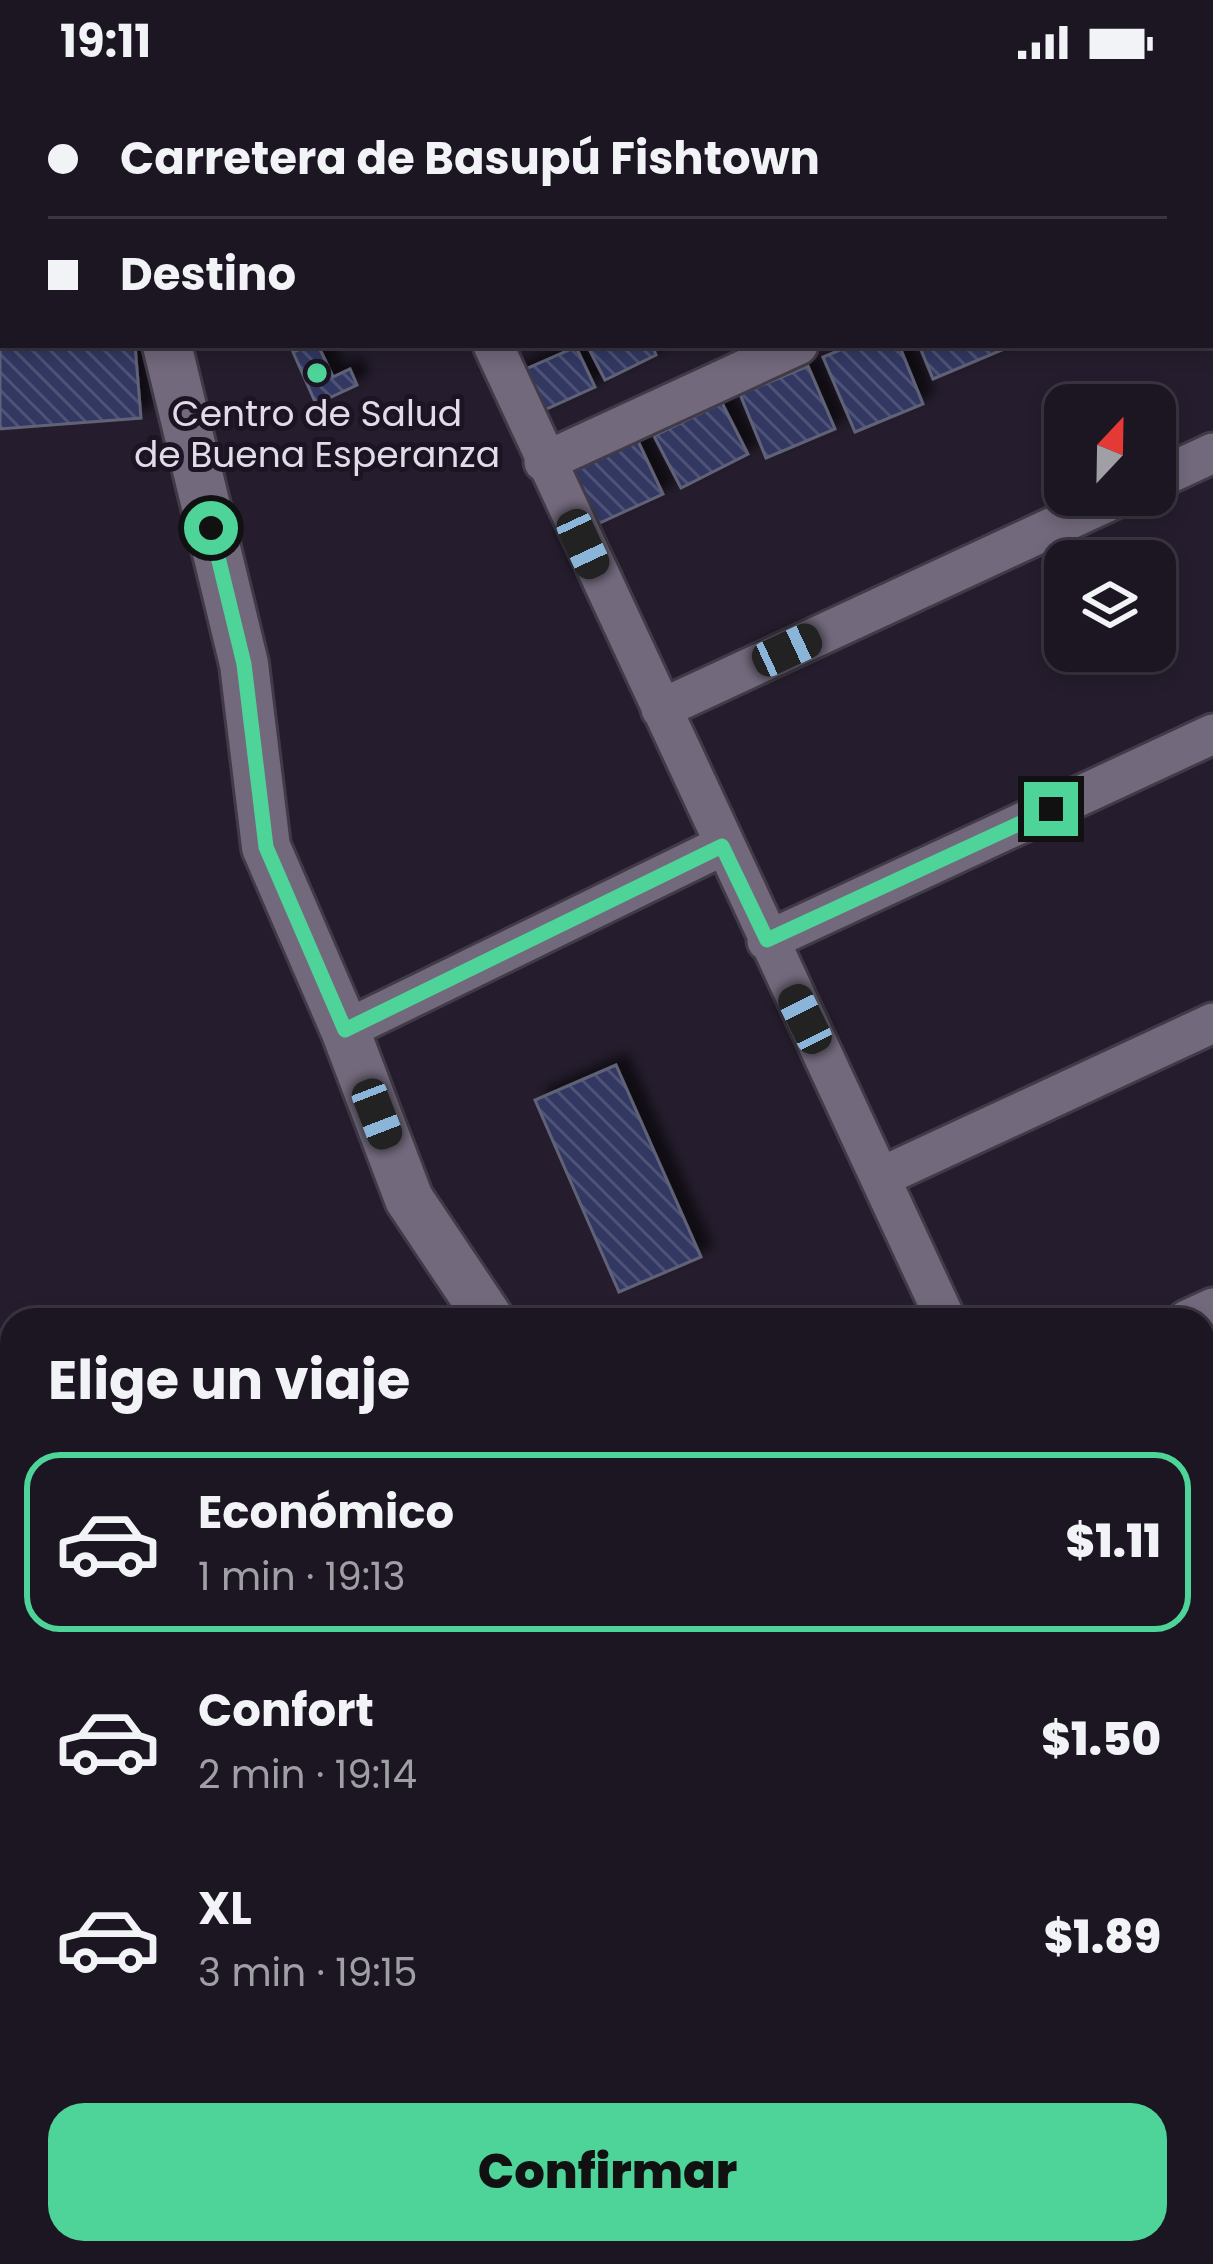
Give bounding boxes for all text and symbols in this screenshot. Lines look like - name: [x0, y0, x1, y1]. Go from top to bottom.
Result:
- text: 19:11: [60, 10, 151, 73]
- text: Carretera de Basupú Fishtown: [120, 127, 820, 190]
- text: Destino: [120, 243, 296, 306]
- marker: Centro de Salud de Buena Esperanza: [304, 360, 330, 386]
- north arrow: [1044, 384, 1176, 516]
- map controls: [1044, 384, 1176, 672]
- place label: Centro de Salud de Buena Esperanza: [134, 388, 500, 480]
- route start: [184, 501, 238, 555]
- car: [551, 504, 615, 584]
- button: layers: [1044, 540, 1176, 672]
- car: [747, 618, 827, 682]
- route end: [1024, 782, 1078, 836]
- car: [773, 979, 837, 1059]
- car: [347, 1074, 407, 1154]
- text: Elige un viaje: [48, 1342, 410, 1418]
- text: Económico: [198, 1481, 454, 1544]
- icon: car: [54, 1488, 162, 1596]
- text: $1.11: [1065, 1510, 1161, 1573]
- text: 1 min · 19:13: [198, 1549, 406, 1604]
- text: Confort: [198, 1679, 374, 1742]
- icon: car: [54, 1686, 162, 1794]
- text: $1.50: [1041, 1708, 1161, 1771]
- text: 2 min · 19:14: [198, 1747, 417, 1802]
- text: XL: [198, 1877, 252, 1940]
- icon: car: [54, 1884, 162, 1992]
- text: $1.89: [1044, 1906, 1161, 1969]
- text: 3 min · 19:15: [198, 1945, 418, 2000]
- button: Confirmar: [48, 2103, 1167, 2241]

